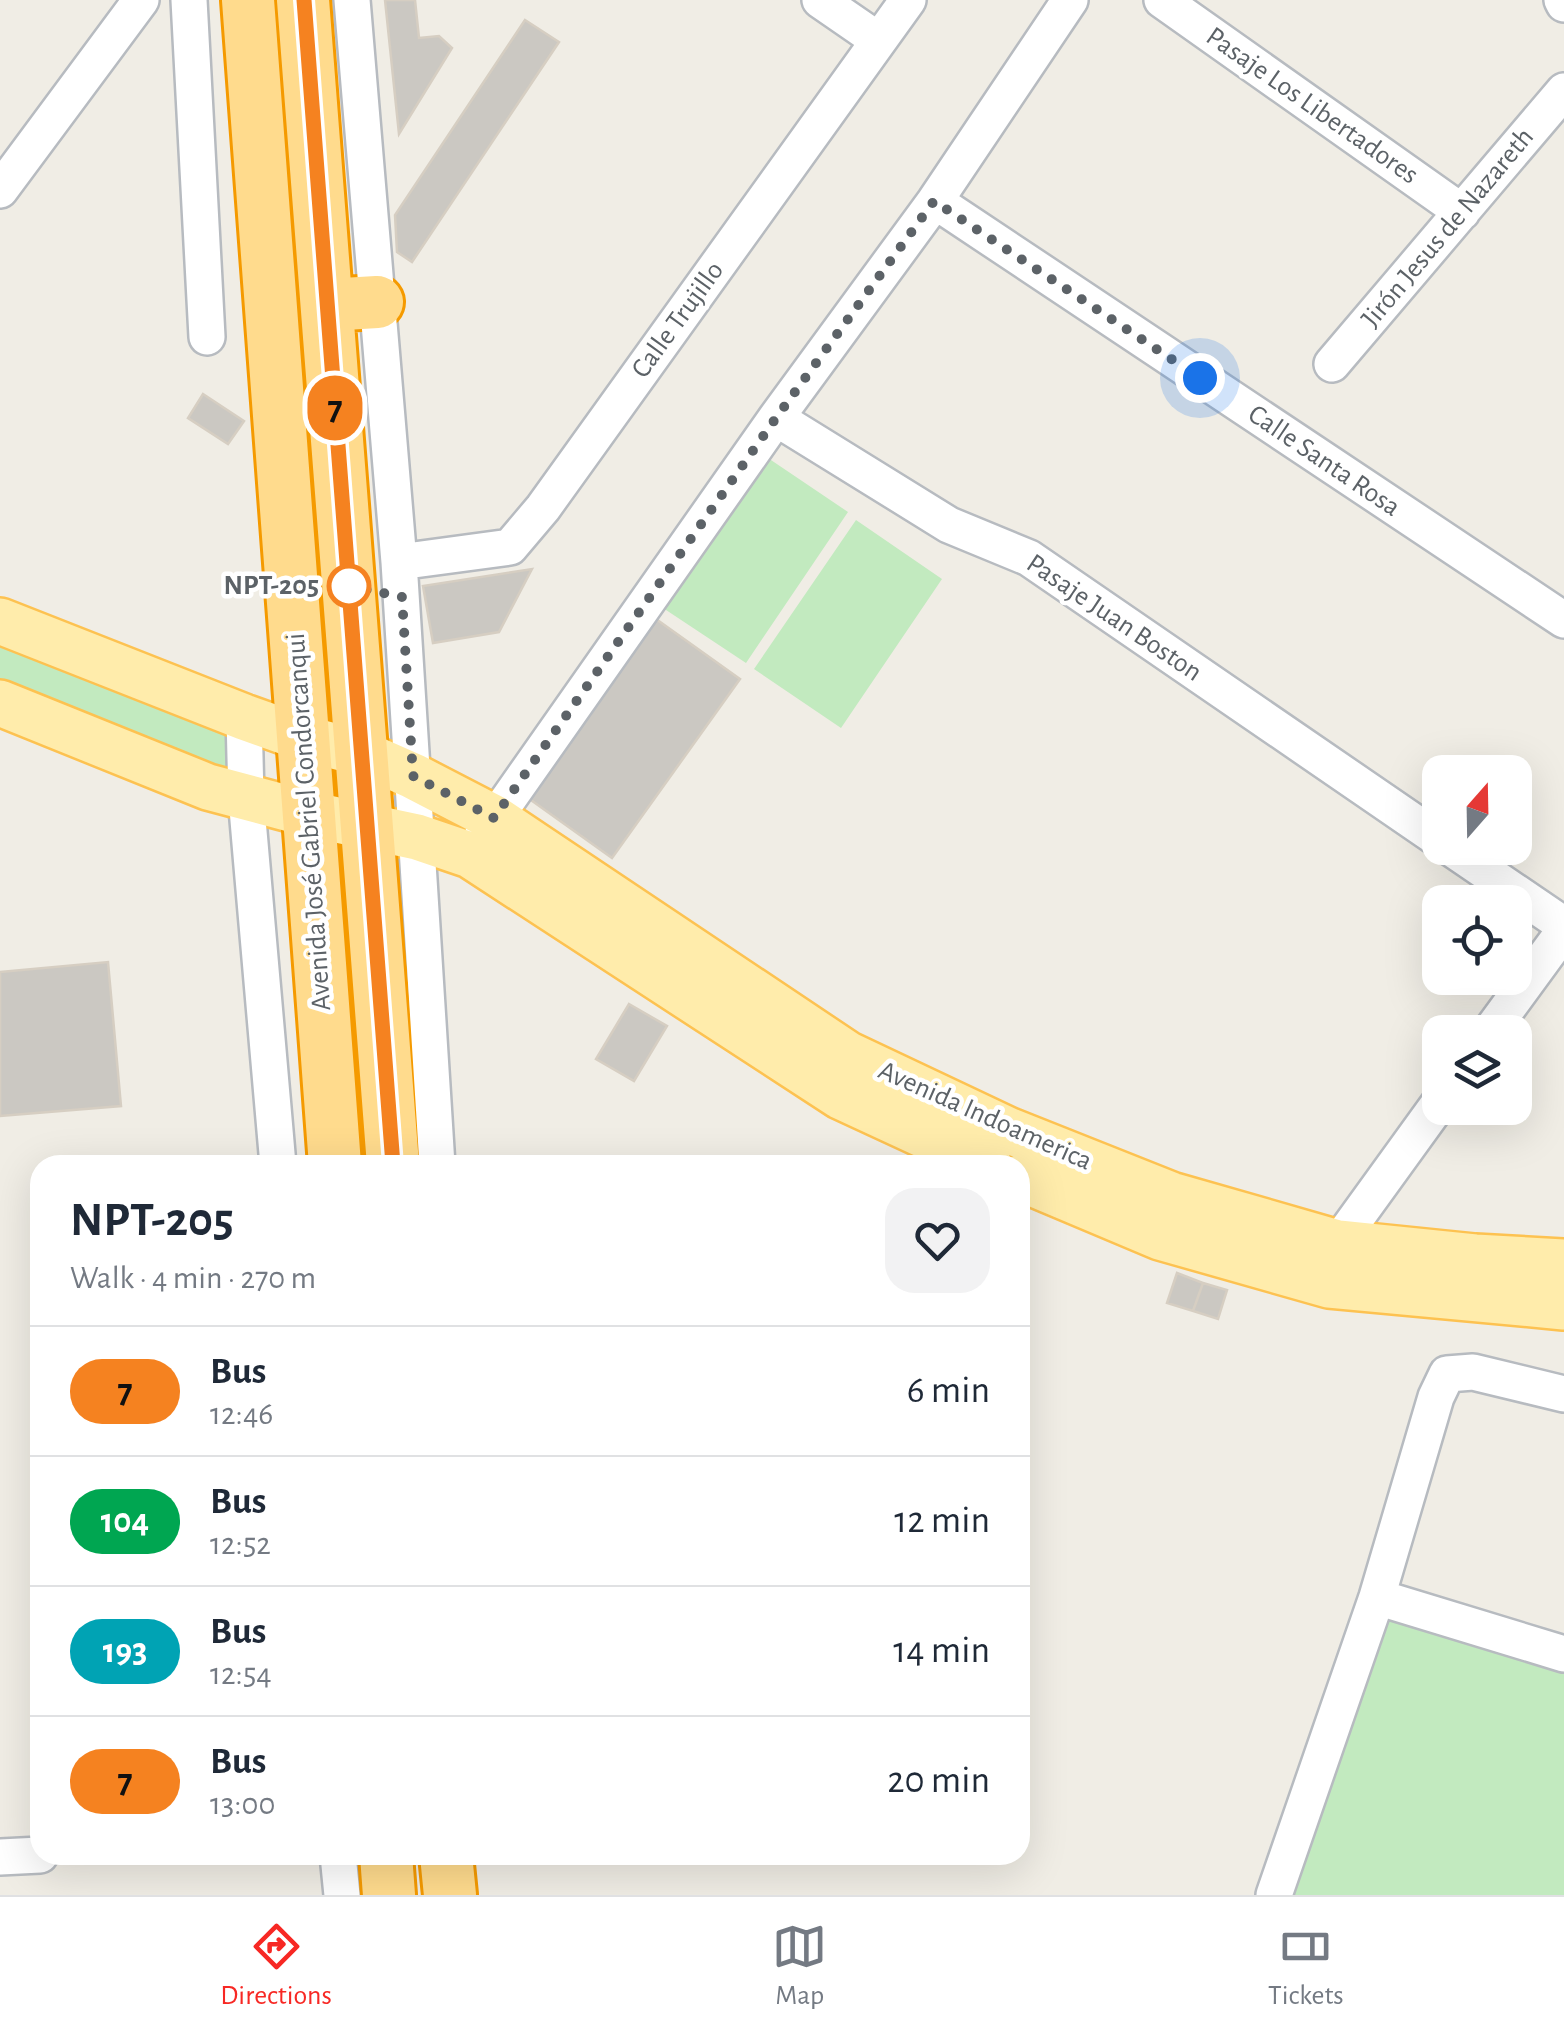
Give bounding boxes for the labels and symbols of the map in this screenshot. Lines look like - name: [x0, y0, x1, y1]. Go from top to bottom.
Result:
- street label: Pasaje Los Libertadores: [1201, 22, 1423, 190]
- street label: Jirón Jesus de Nazareth: [1357, 123, 1539, 333]
- street label: Calle Trujillo: [627, 257, 729, 383]
- your location: [1175, 353, 1225, 403]
- line badge: 7: [302, 376, 368, 440]
- street label: Calle Santa Rosa: [1243, 400, 1405, 522]
- street label: Pasaje Juan Boston: [1021, 549, 1207, 687]
- marker: NPT-205: [328, 565, 370, 607]
- place label: NPT-205: [223, 572, 319, 600]
- street label: Avenida José Gabriel Condorcanqui: [282, 632, 336, 1012]
- north arrow: [1422, 755, 1532, 865]
- street label: Avenida Indoamerica: [874, 1056, 1096, 1176]

